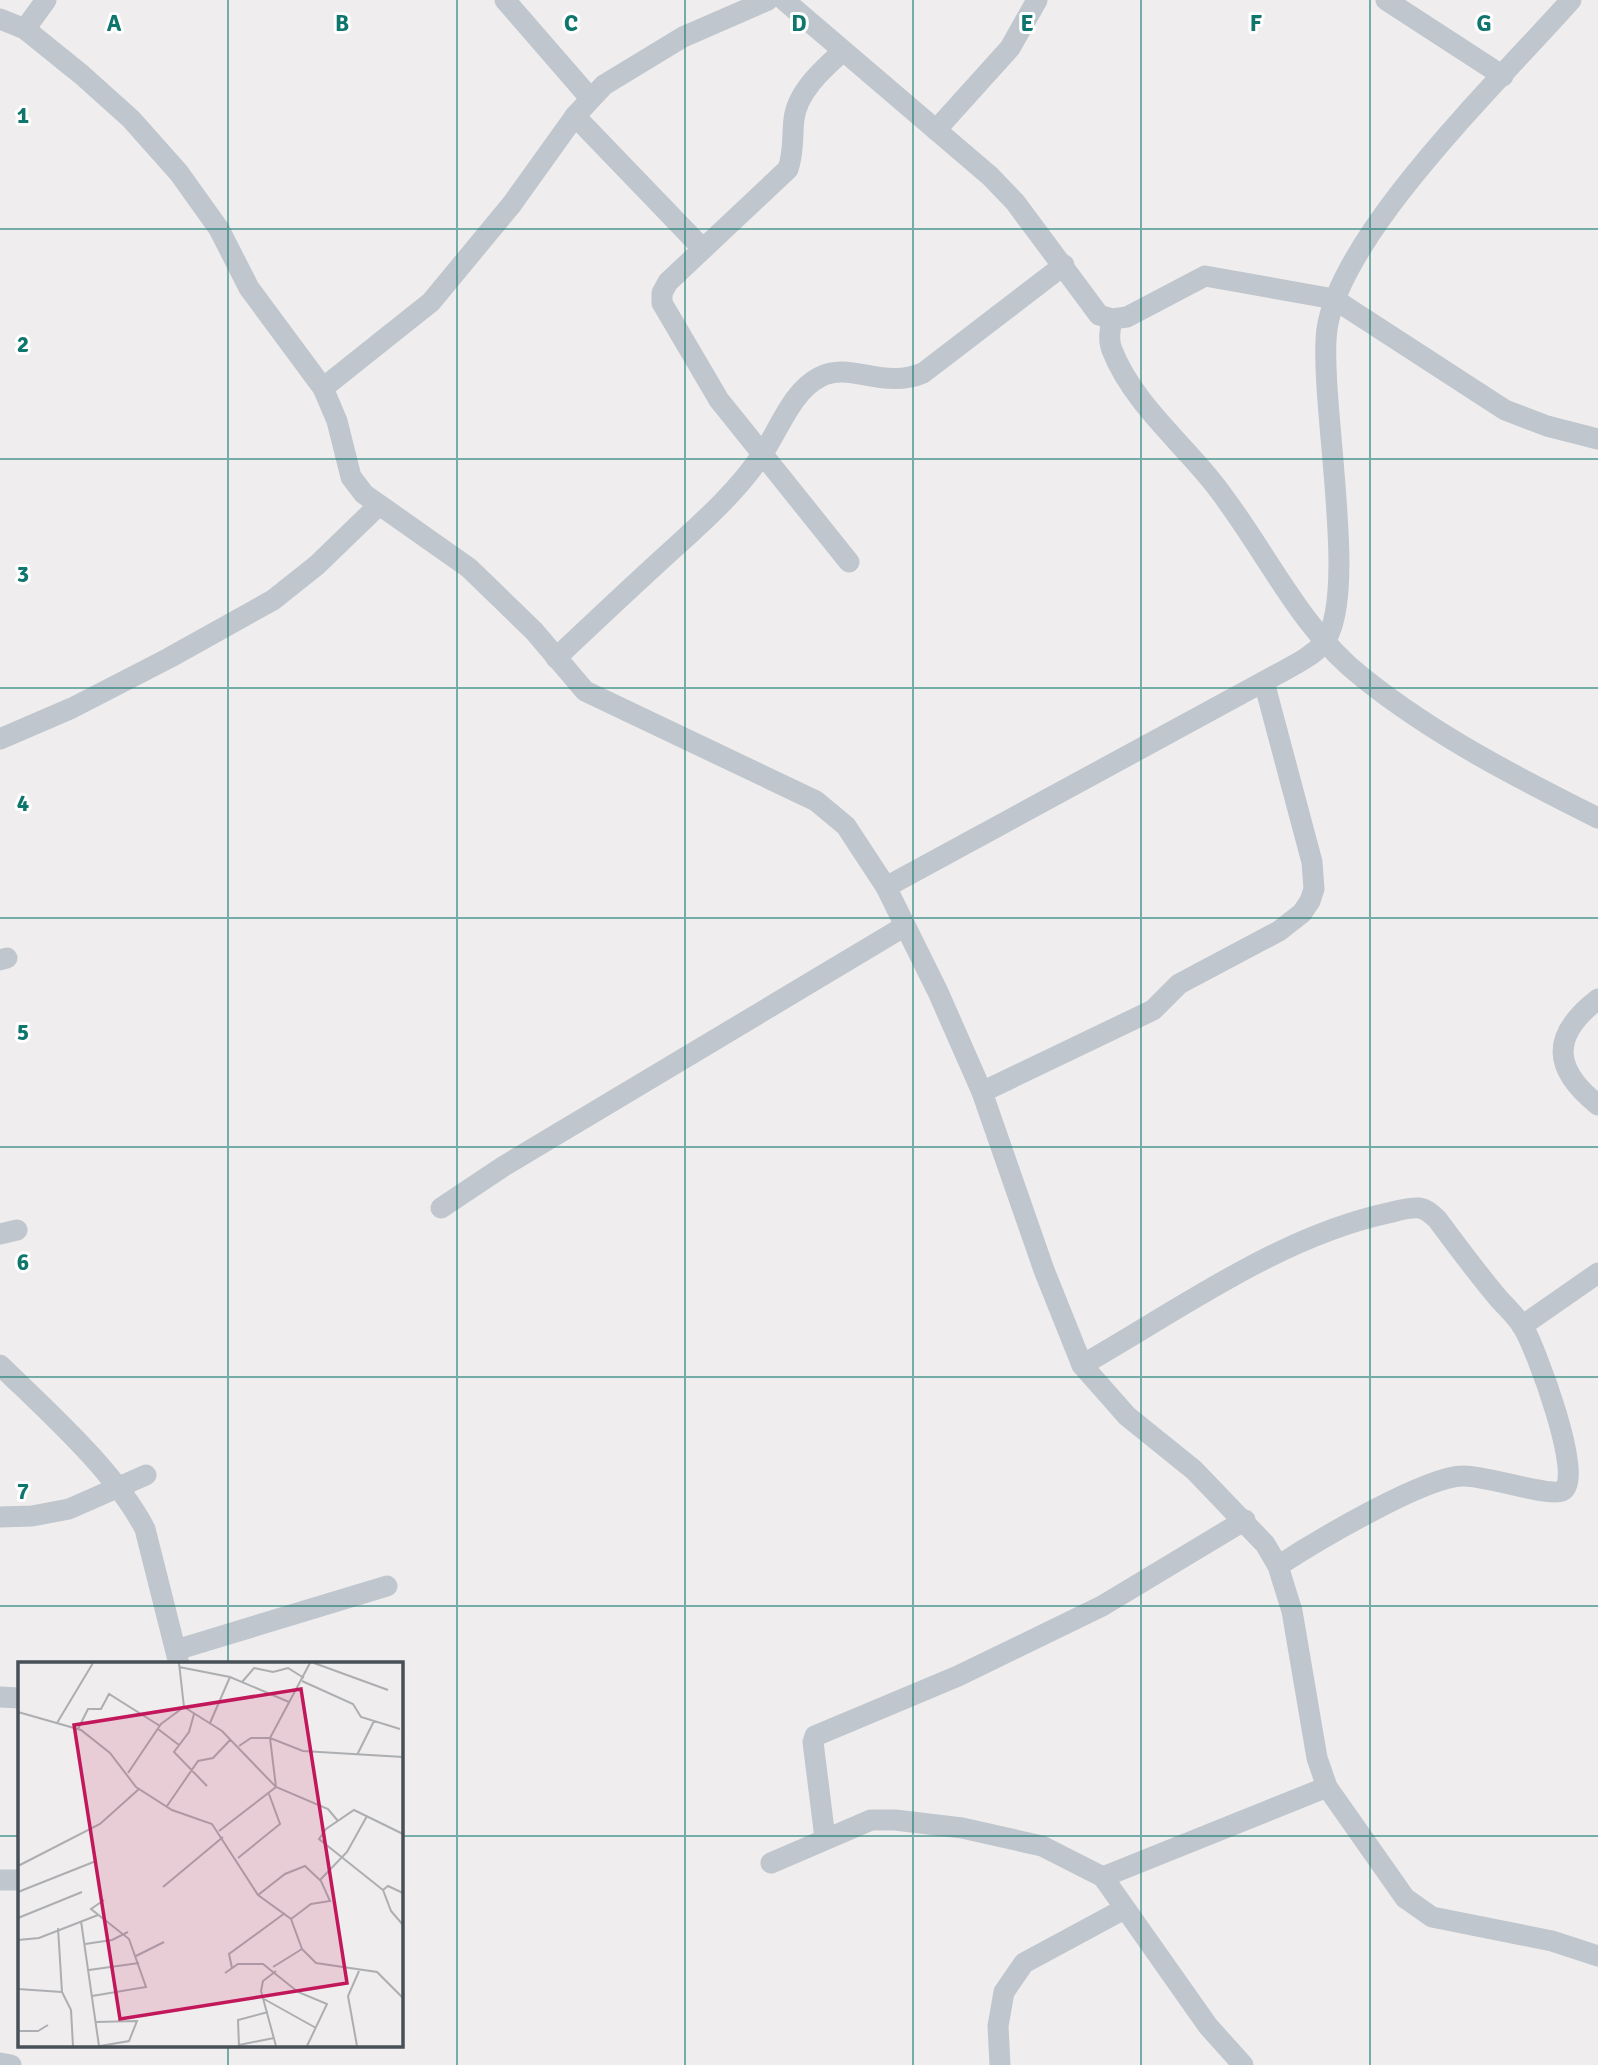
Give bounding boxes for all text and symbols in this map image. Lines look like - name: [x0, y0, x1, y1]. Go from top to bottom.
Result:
- text: A: [107, 9, 122, 38]
- text: B: [335, 9, 349, 38]
- text: C: [564, 9, 578, 38]
- text: D: [791, 9, 807, 38]
- text: E: [1020, 9, 1034, 38]
- text: F: [1250, 9, 1262, 38]
- text: G: [1476, 9, 1492, 38]
- text: 1: [17, 101, 29, 130]
- text: 2: [17, 330, 29, 359]
- text: 3: [17, 560, 29, 589]
- text: 4: [17, 789, 29, 818]
- text: 5: [17, 1018, 29, 1047]
- text: 6: [17, 1248, 29, 1277]
- text: 7: [17, 1477, 29, 1506]
- inset map: [18, 1662, 402, 2048]

